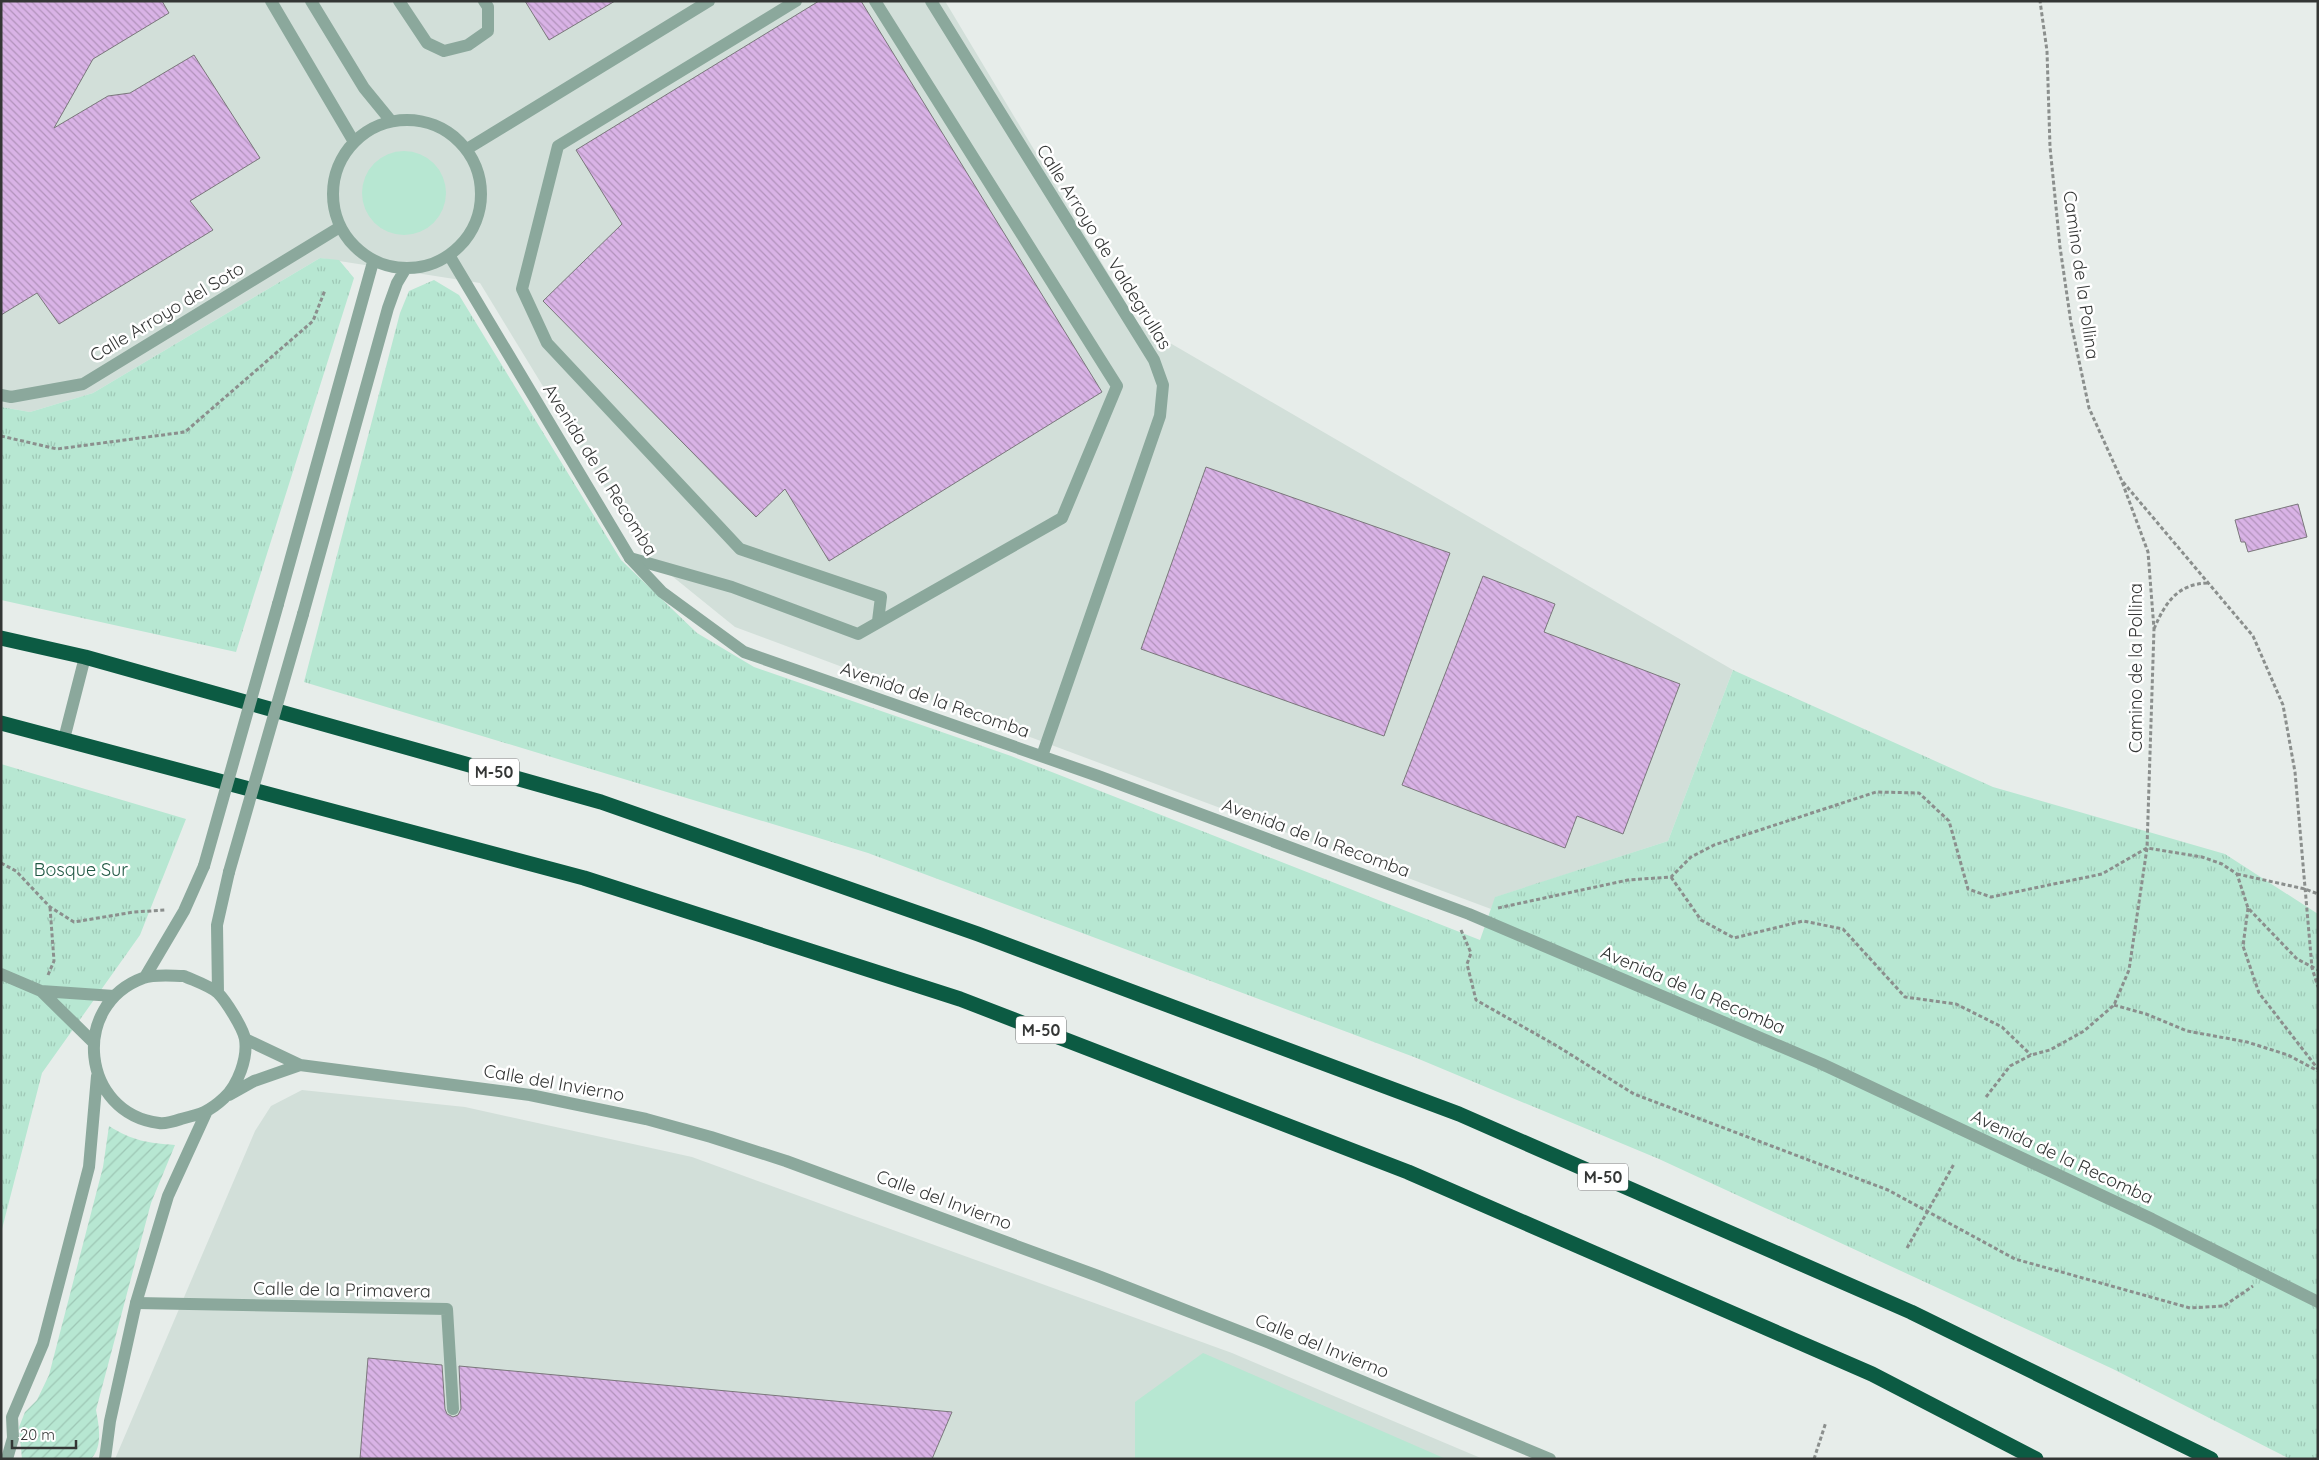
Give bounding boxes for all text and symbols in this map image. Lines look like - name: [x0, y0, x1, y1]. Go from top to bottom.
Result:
- street label: Calle Arroyo de Valdegrullas: [1032, 140, 1177, 353]
- street label: Camino de la Pollina: [2058, 189, 2105, 361]
- street label: Calle Arroyo del Soto: [85, 256, 248, 367]
- street label: Avenida de la Recomba: [538, 380, 663, 560]
- street label: Camino de la Pollina: [2124, 583, 2147, 753]
- street label: Avenida de la Recomba: [838, 656, 1033, 743]
- road number: M-50: [469, 759, 519, 786]
- street label: Avenida de la Recomba: [1219, 793, 1413, 882]
- park label: Bosque Sur: [34, 858, 128, 881]
- street label: Avenida de la Recomba: [1597, 940, 1789, 1039]
- road number: M-50: [1016, 1016, 1066, 1044]
- street label: Calle del Invierno: [482, 1059, 626, 1106]
- street label: Avenida de la Recomba: [1968, 1104, 2157, 1209]
- street label: Calle del Invierno: [873, 1164, 1015, 1235]
- road number: M-50: [1578, 1164, 1628, 1190]
- street label: Calle de la Primavera: [253, 1276, 431, 1303]
- street label: Calle del Invierno: [1252, 1308, 1393, 1383]
- scale bar: [12, 1418, 76, 1450]
- text: 20 m: [20, 1425, 55, 1444]

